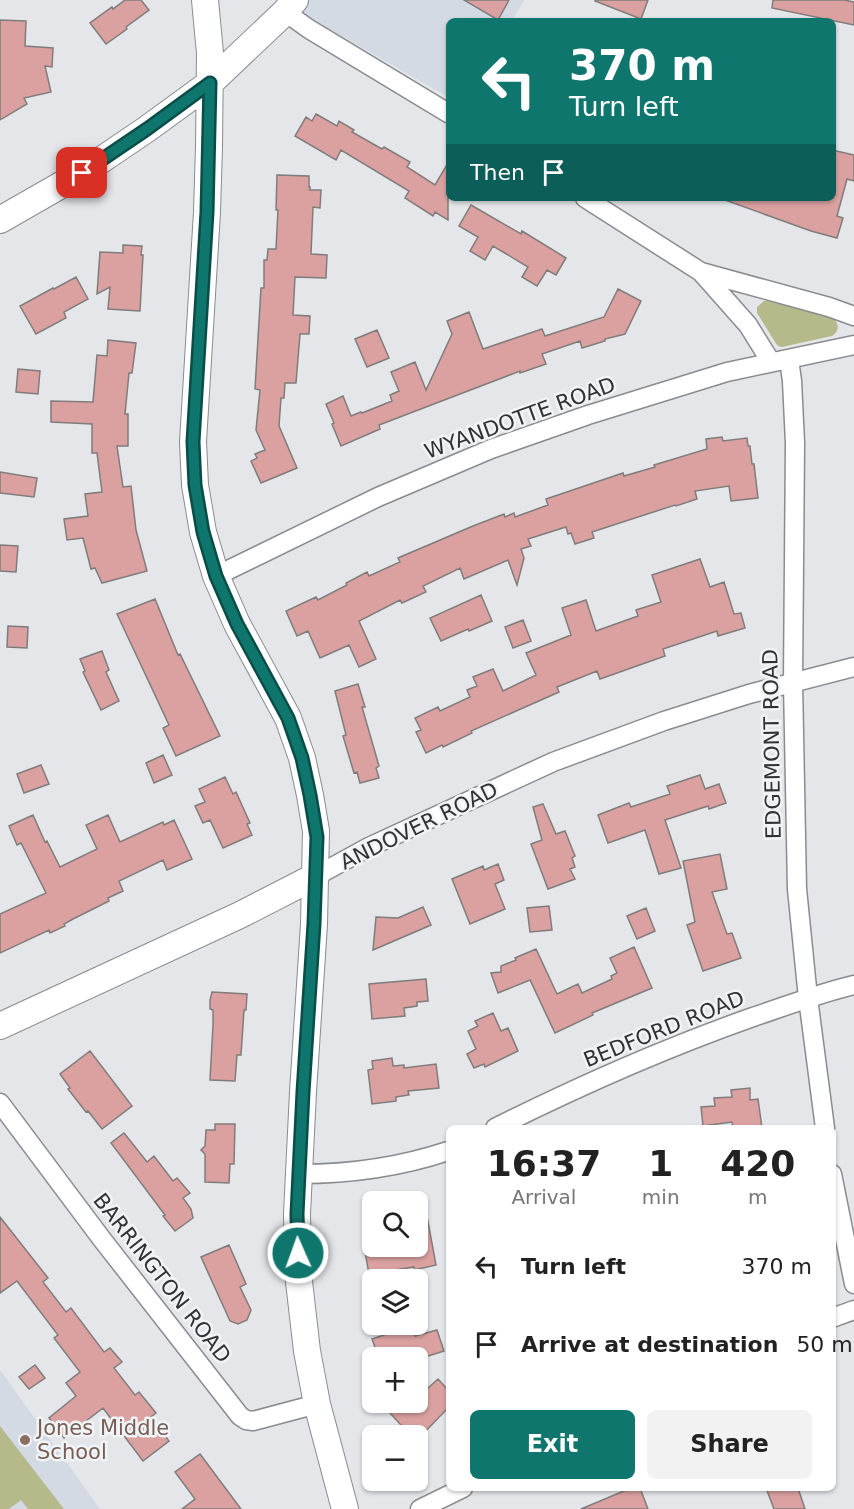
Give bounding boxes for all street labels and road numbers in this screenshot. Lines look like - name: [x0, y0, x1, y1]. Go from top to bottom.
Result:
- street label: WYANDOTTE ROAD: [421, 372, 619, 464]
- street label: EDGEMONT ROAD: [758, 649, 786, 839]
- street label: ANDOVER ROAD: [336, 777, 502, 875]
- street label: BEDFORD ROAD: [580, 986, 748, 1072]
- street label: BARRINGTON ROAD: [88, 1188, 236, 1368]

